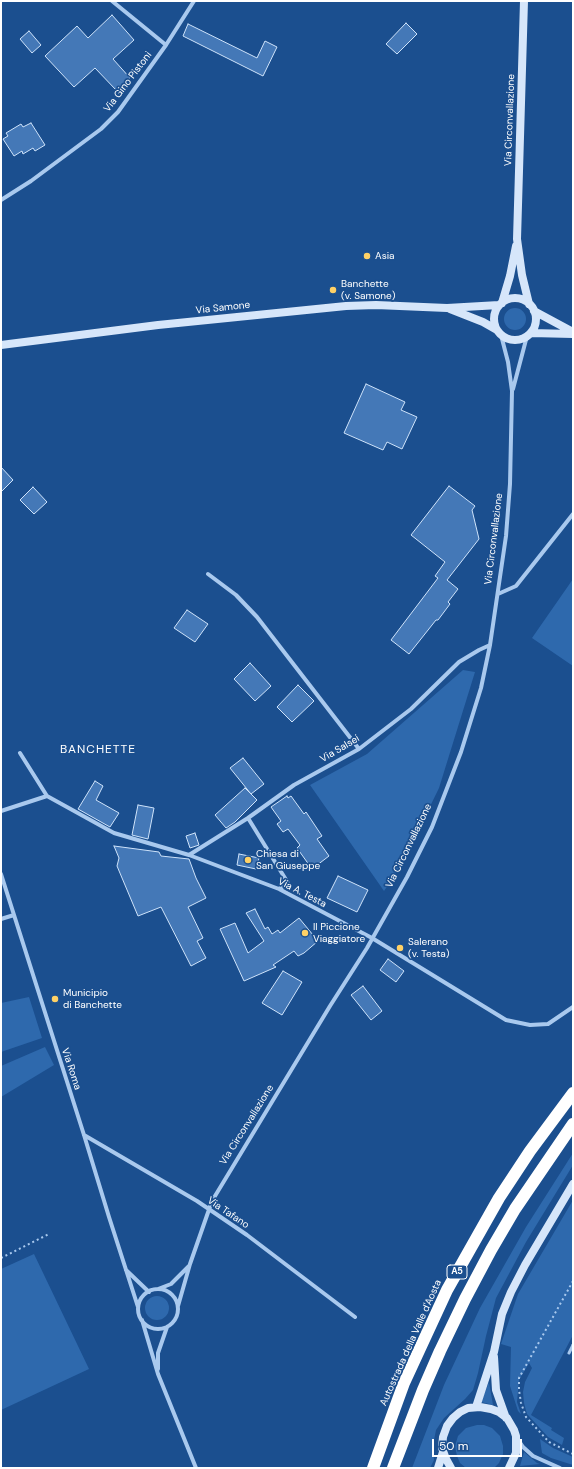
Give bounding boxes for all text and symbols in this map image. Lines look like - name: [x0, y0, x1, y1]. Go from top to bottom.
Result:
- street label: Via Gino Pistoni: [101, 49, 155, 115]
- street label: Via Circonvallazione: [502, 74, 518, 166]
- place label: Asia: [375, 250, 394, 262]
- marker: Asia: [362, 251, 372, 261]
- place label: Banchette (v. Samone): [341, 278, 395, 302]
- marker: Banchette (v. Samone): [328, 285, 338, 295]
- street label: Via Samone: [195, 299, 251, 317]
- street label: Via Circonvallazione: [482, 492, 506, 586]
- street label: Via Salsei: [318, 733, 362, 765]
- district label: BANCHETTE: [60, 743, 136, 757]
- street label: Via Circonvallazione: [383, 802, 435, 890]
- place label: Chiesa di San Giuseppe: [256, 848, 320, 872]
- marker: Chiesa di San Giuseppe: [243, 855, 253, 865]
- street label: Via A. Testa: [276, 876, 328, 910]
- place label: Il Piccione Viaggiatore: [313, 921, 365, 944]
- marker: Il Piccione Viaggiatore: [300, 928, 310, 938]
- place label: Salerano (v. Testa): [408, 936, 450, 960]
- marker: Salerano (v. Testa): [395, 943, 405, 953]
- place label: Municipio di Banchette: [63, 987, 122, 1010]
- marker: Municipio di Banchette: [50, 994, 60, 1004]
- street label: Via Roma: [59, 1047, 83, 1091]
- street label: Via Circonvallazione: [217, 1083, 277, 1167]
- street label: Via Tafano: [205, 1195, 251, 1231]
- road number: A5: [447, 1265, 467, 1279]
- street label: Autostrada della Valle d'Aosta: [378, 1278, 444, 1408]
- scale bar: [434, 1431, 524, 1457]
- text: 50 m: [439, 1438, 468, 1454]

